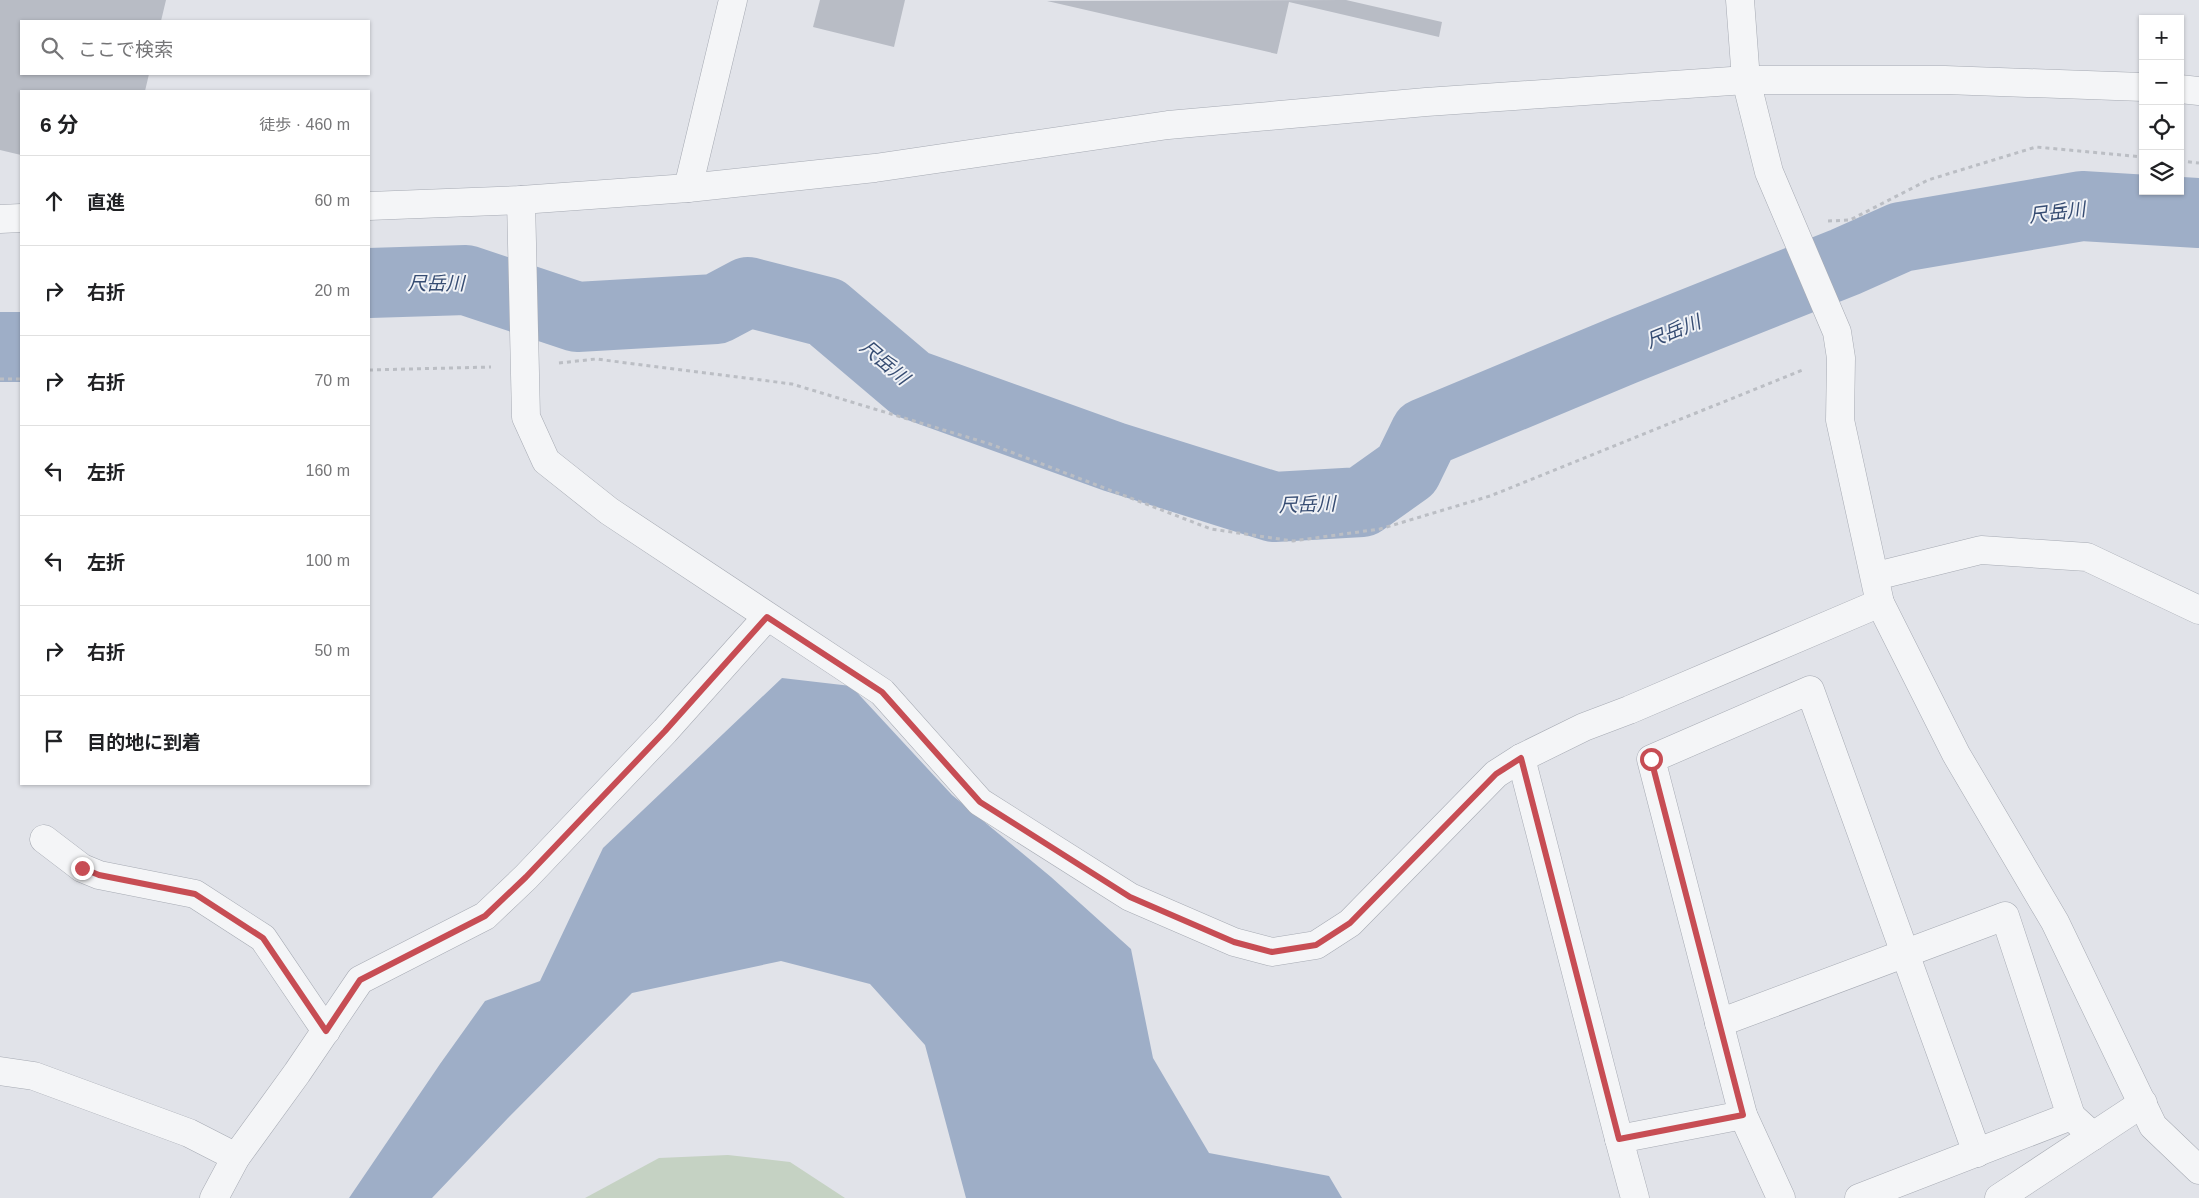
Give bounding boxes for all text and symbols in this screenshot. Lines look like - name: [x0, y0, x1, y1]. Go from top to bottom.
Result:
- map controls: [2139, 15, 2184, 195]
- button: +: [2139, 15, 2184, 60]
- search box: [20, 20, 370, 75]
- icon: search: [38, 34, 66, 62]
- text: ここで検索: [78, 39, 173, 60]
- button: −: [2139, 60, 2184, 105]
- button: locate: [2139, 105, 2184, 150]
- text: 6 分: [40, 113, 79, 136]
- text: 徒歩 · 460 m: [259, 116, 350, 133]
- button: layers: [2139, 150, 2184, 195]
- icon: ahead: [40, 187, 68, 215]
- text: 直進: [87, 192, 125, 213]
- text: 60 m: [314, 192, 350, 209]
- water label: 尺岳川: [2027, 198, 2089, 226]
- water label: 尺岳川: [407, 273, 466, 294]
- icon: right: [40, 277, 68, 305]
- text: 右折: [87, 282, 125, 303]
- text: 20 m: [314, 282, 350, 299]
- water label: 尺岳川: [1643, 310, 1705, 352]
- water label: 尺岳川: [856, 336, 915, 390]
- icon: right: [40, 367, 68, 395]
- text: 右折: [87, 372, 125, 393]
- text: 70 m: [314, 372, 350, 389]
- icon: left: [40, 457, 68, 485]
- text: 左折: [87, 462, 125, 483]
- text: 160 m: [306, 462, 350, 479]
- water label: 尺岳川: [1278, 493, 1338, 516]
- icon: left: [40, 547, 68, 575]
- text: 左折: [87, 552, 125, 573]
- text: 100 m: [306, 552, 350, 569]
- icon: right: [40, 637, 68, 665]
- text: 右折: [87, 642, 125, 663]
- text: 50 m: [314, 642, 350, 659]
- icon: arrive: [40, 727, 68, 755]
- text: 目的地に到着: [87, 732, 201, 753]
- route start: [1640, 748, 1663, 771]
- route end: [71, 857, 94, 880]

